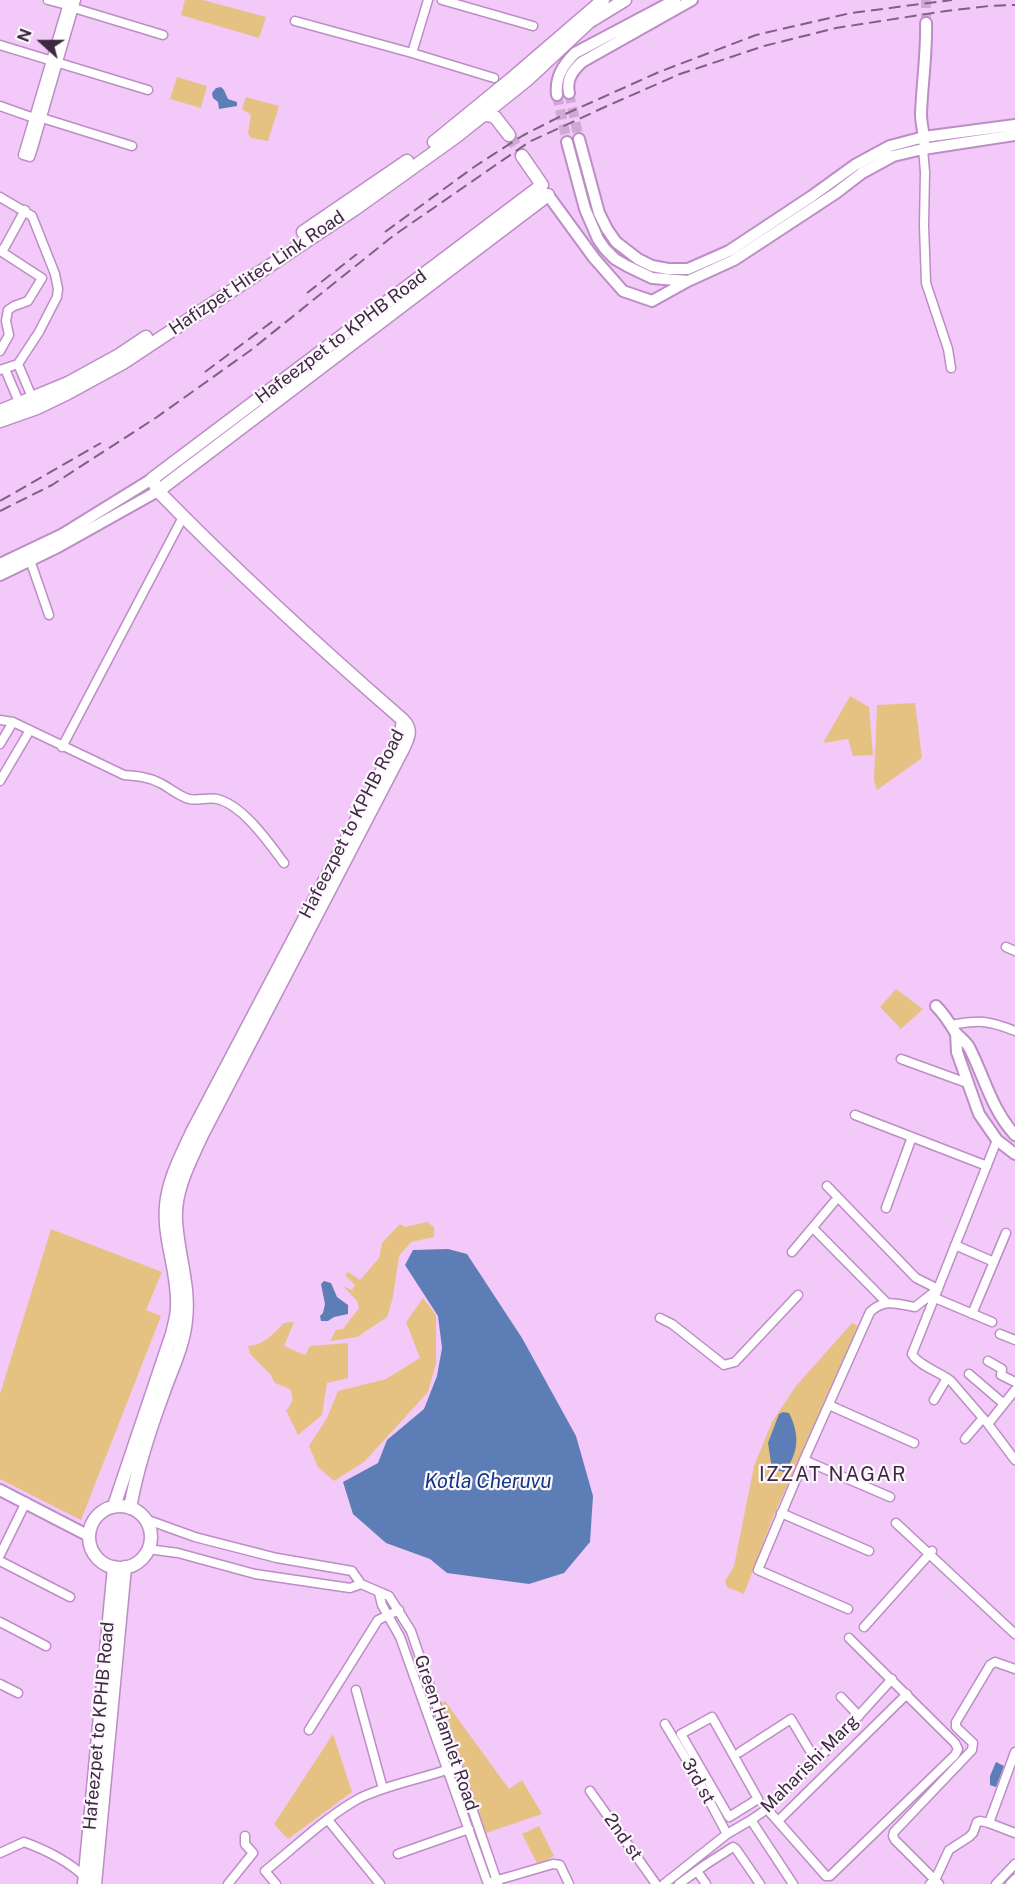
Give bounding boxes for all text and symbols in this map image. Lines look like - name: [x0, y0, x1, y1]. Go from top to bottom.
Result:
- north arrow: [12, 12, 72, 72]
- text: N: [14, 26, 36, 45]
- street label: Hafizpet Hitec Link Road: [165, 206, 349, 340]
- street label: Hafeezpet to KPHB Road: [251, 265, 431, 409]
- street label: Hafeezpet to KPHB Road: [295, 726, 409, 922]
- district label: IZZAT NAGAR: [759, 1463, 907, 1487]
- water label: Kotla Cheruvu: [425, 1470, 551, 1494]
- street label: Hafeezpet to KPHB Road: [79, 1621, 119, 1831]
- street label: Green Hamlet Road: [409, 1652, 483, 1814]
- street label: Maharishi Marg: [756, 1710, 864, 1818]
- street label: 3rd st: [677, 1754, 719, 1808]
- street label: 2nd st: [599, 1809, 647, 1865]

